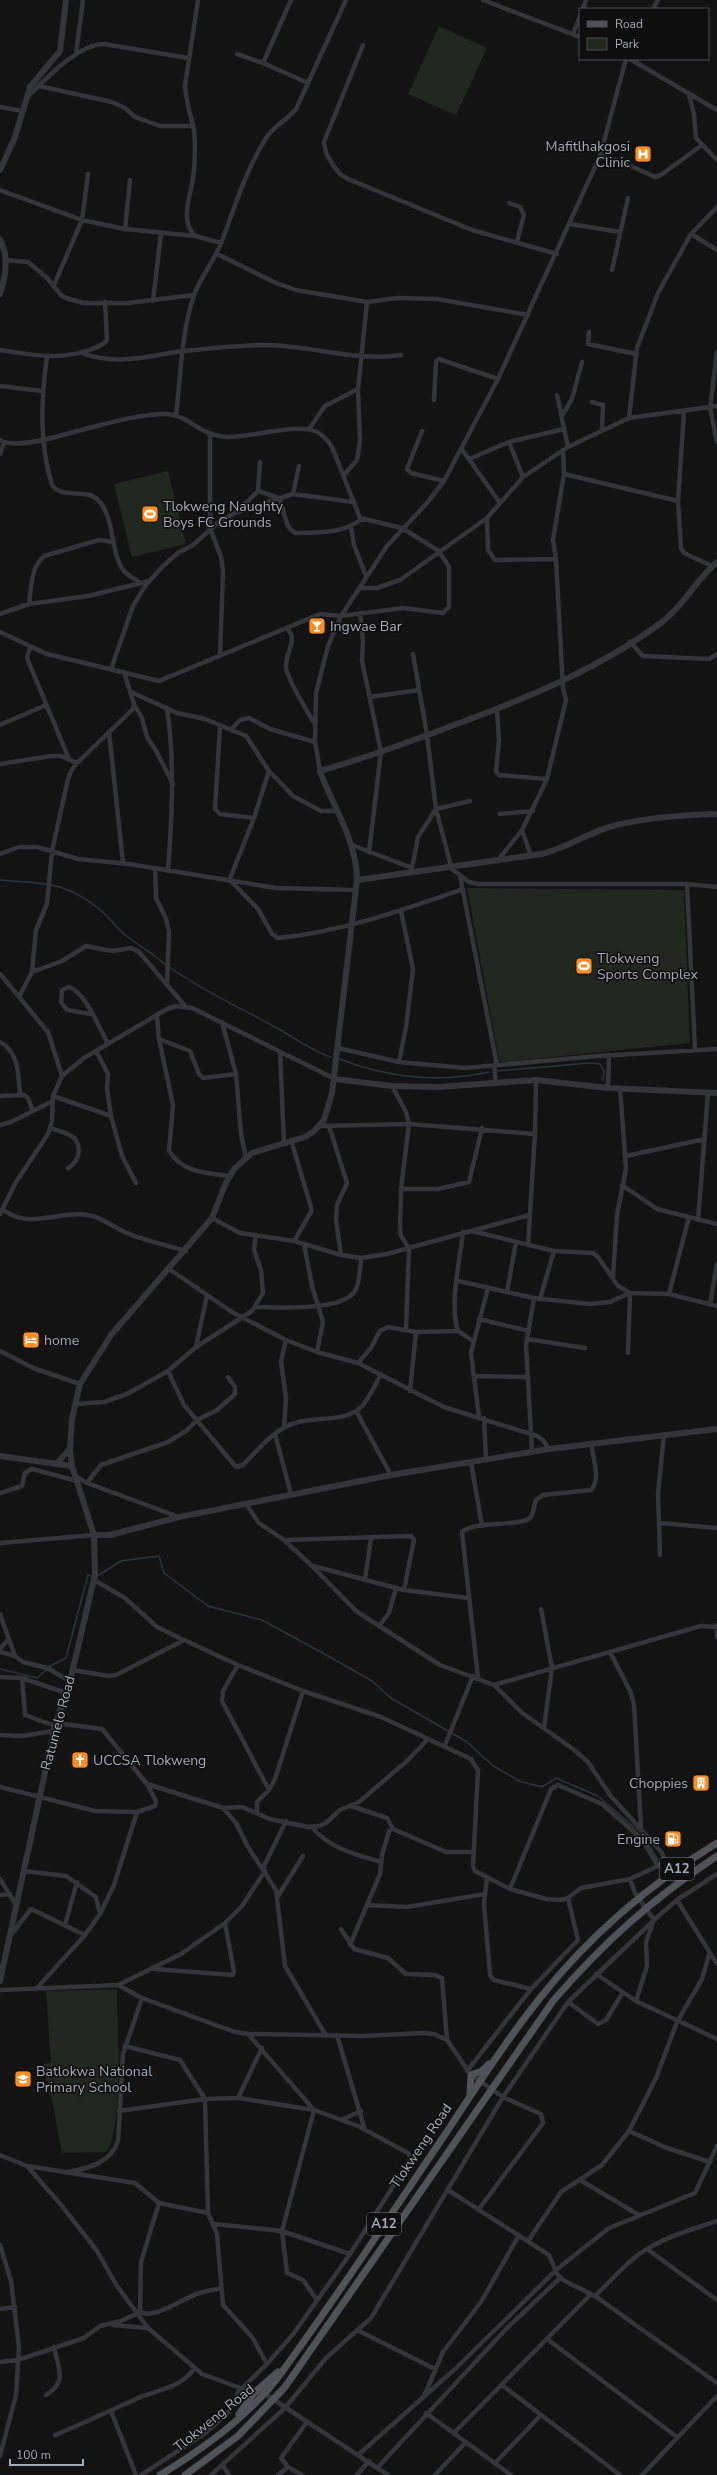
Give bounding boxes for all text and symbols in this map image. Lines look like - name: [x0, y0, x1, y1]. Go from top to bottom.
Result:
- legend: [579, 8, 709, 60]
- text: Road: [615, 16, 643, 32]
- text: Park: [615, 36, 640, 52]
- place label: Mafitlhakgosi Clinic: [546, 137, 631, 172]
- hospital icon: Mafitlhakgosi Clinic: [633, 144, 653, 164]
- place label: Tlokweng Naughty Boys FC Grounds: [163, 497, 284, 532]
- sports icon: Tlokweng Naughty Boys FC Grounds: [140, 504, 160, 524]
- bar icon: Ingwae Bar: [307, 616, 327, 636]
- place label: Ingwae Bar: [330, 617, 402, 636]
- place label: Tlokweng Sports Complex: [597, 949, 698, 984]
- sports icon: Tlokweng Sports Complex: [574, 956, 594, 976]
- hotel icon: home: [21, 1330, 41, 1350]
- place label: home: [44, 1331, 79, 1350]
- street label: Ratumelo Road: [36, 1674, 80, 1772]
- church icon: UCCSA Tlokweng: [70, 1750, 90, 1770]
- place label: UCCSA Tlokweng: [93, 1751, 206, 1770]
- building icon: Choppies: [691, 1773, 711, 1793]
- place label: Choppies: [629, 1774, 688, 1793]
- fuel station icon: Engine: [663, 1829, 683, 1849]
- place label: Engine: [617, 1830, 660, 1849]
- road number: A12: [660, 1858, 694, 1880]
- place label: Batlokwa National Primary School: [36, 2062, 153, 2097]
- school or university icon: Batlokwa National Primary School: [13, 2069, 33, 2089]
- street label: Tlokweng Road: [386, 2100, 456, 2192]
- road number: A12: [367, 2213, 401, 2235]
- street label: Tlokweng Road: [170, 2380, 258, 2456]
- scale bar: [10, 2441, 83, 2467]
- text: 100 m: [16, 2447, 51, 2463]

